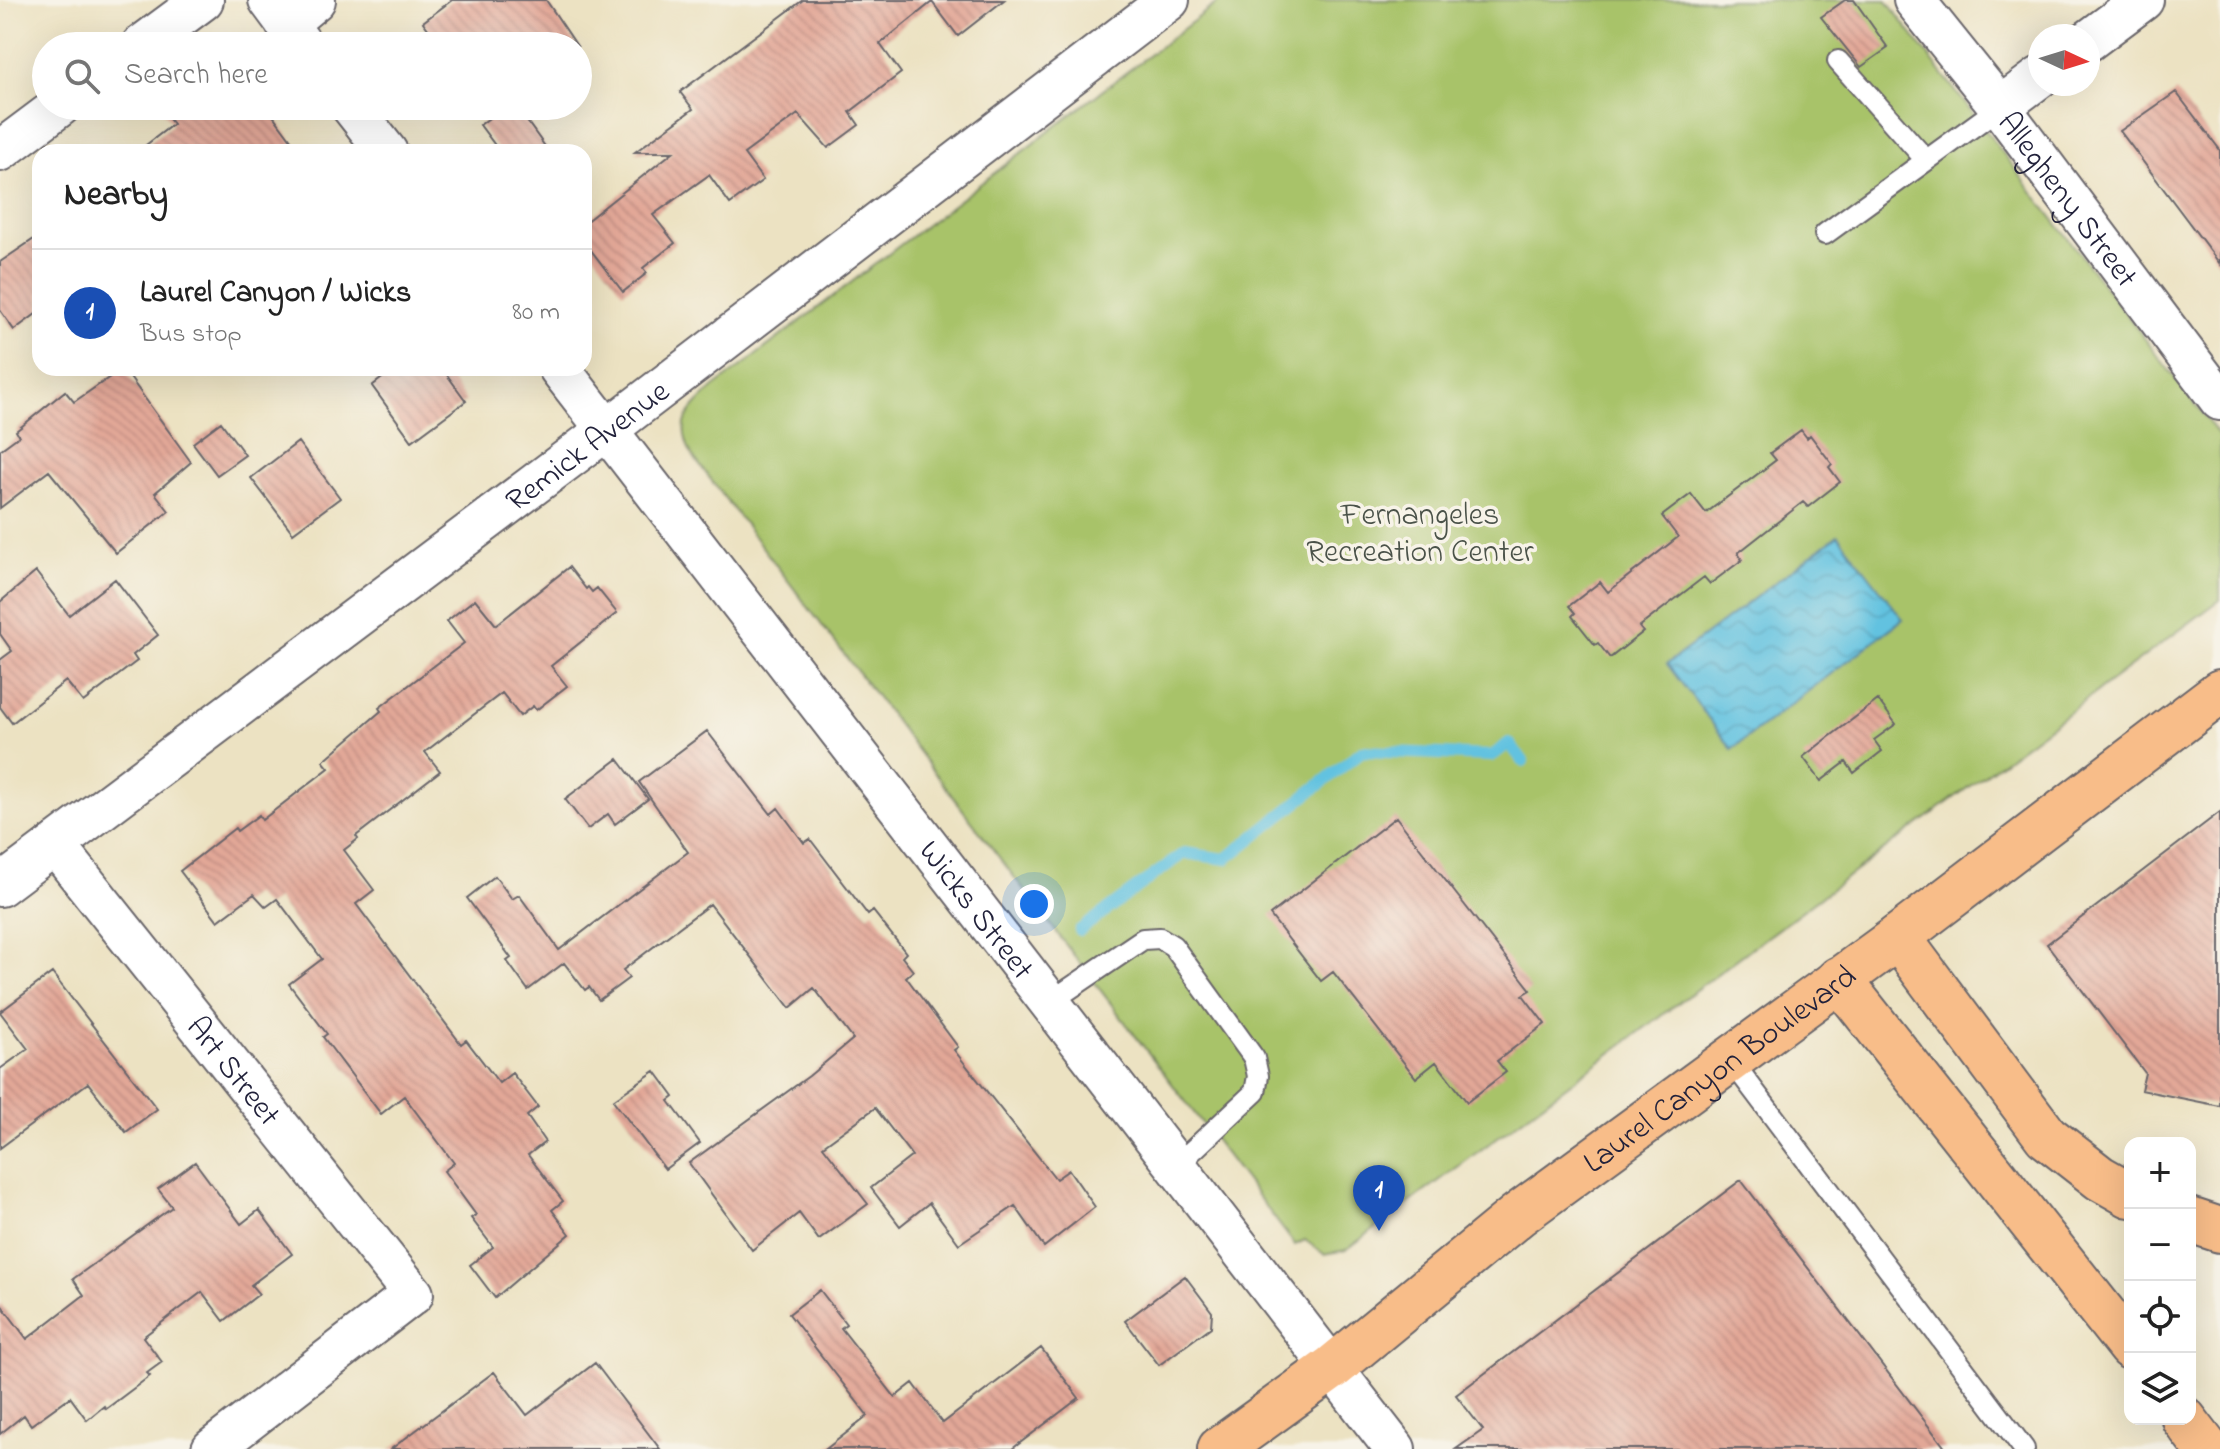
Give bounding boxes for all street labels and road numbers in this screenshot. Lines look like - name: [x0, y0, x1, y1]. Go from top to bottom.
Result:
- street label: Allegheny Street: [1984, 103, 2148, 299]
- street label: Remick Avenue: [497, 370, 681, 525]
- street label: Wicks Street: [905, 831, 1044, 991]
- street label: Laurel Canyon Boulevard: [1575, 955, 1867, 1187]
- street label: Art Street: [173, 1007, 291, 1138]

